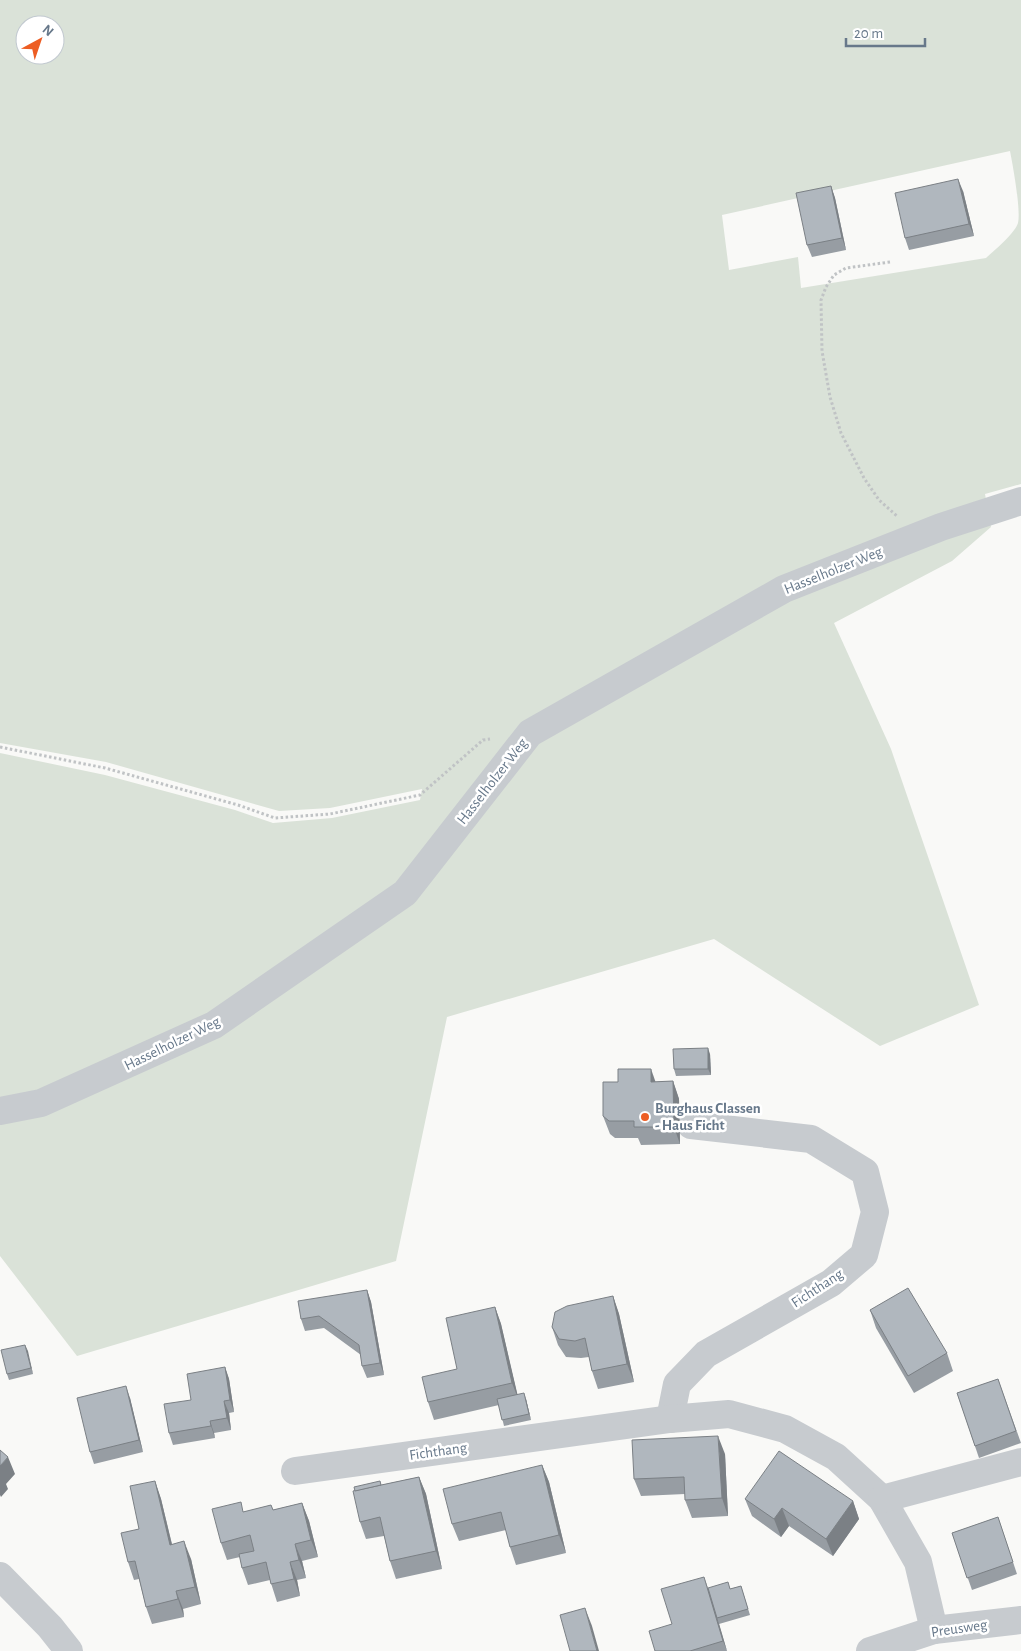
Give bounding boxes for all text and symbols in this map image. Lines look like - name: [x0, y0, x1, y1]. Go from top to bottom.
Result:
- north arrow: [15, 15, 65, 65]
- scale bar: [846, 15, 925, 47]
- text: N: [39, 22, 56, 39]
- text: 20 m: [854, 26, 883, 41]
- street label: Hasselholzer Weg: [782, 544, 885, 597]
- street label: Hasselholzer Weg: [454, 735, 531, 827]
- street label: Hasselholzer Weg: [122, 1014, 223, 1073]
- place label: Burghaus Classen - Haus Ficht: [655, 1101, 761, 1133]
- marker: Burghaus Classen - Haus Ficht: [639, 1111, 651, 1123]
- street label: Fichthang: [789, 1266, 846, 1311]
- street label: Fichthang: [408, 1440, 469, 1463]
- street label: Preusweg: [930, 1617, 989, 1640]

